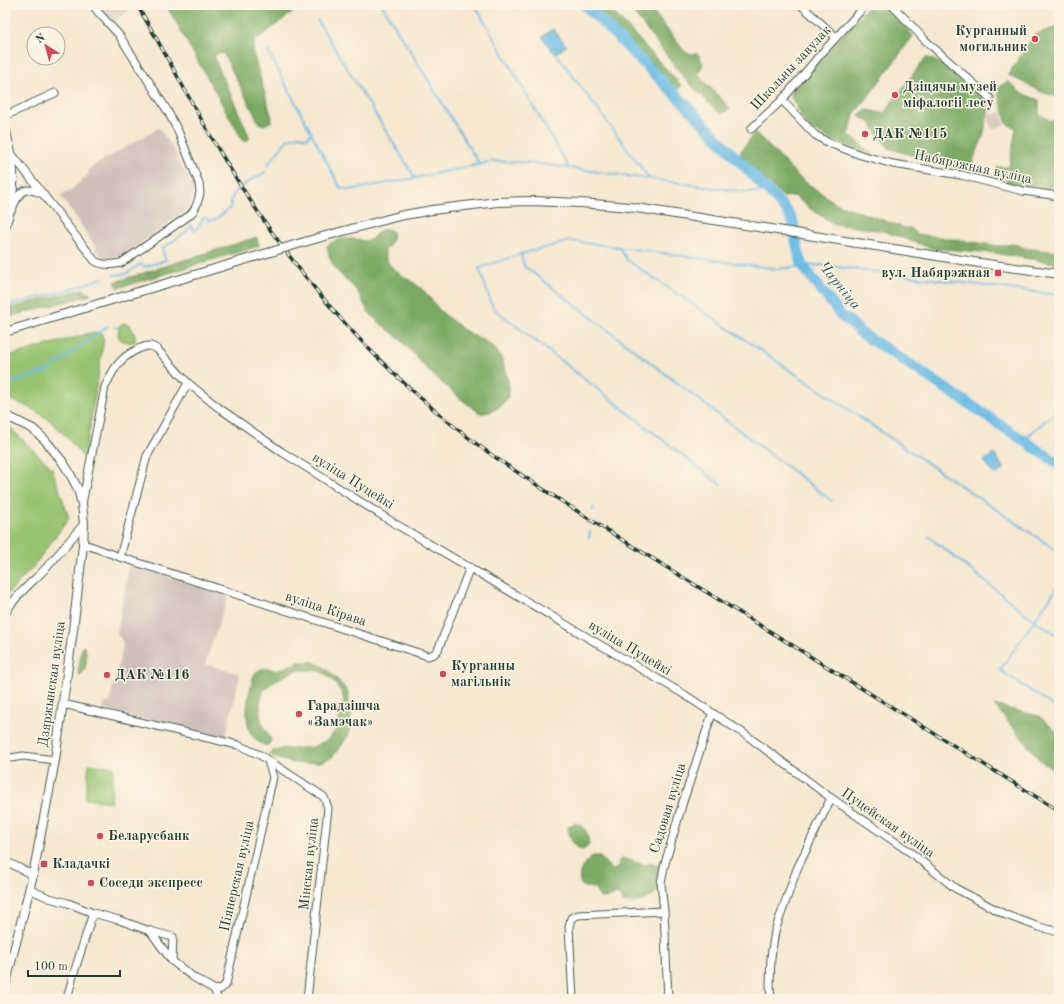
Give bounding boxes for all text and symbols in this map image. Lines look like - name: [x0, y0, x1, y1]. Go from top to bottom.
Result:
- street label: Школьны завулак: [748, 23, 834, 113]
- place label: Курганный могильник: [955, 24, 1028, 54]
- north arrow: [26, 26, 66, 66]
- text: N: [34, 32, 48, 46]
- marker: Курганный могильник: [1030, 34, 1040, 44]
- place label: Дзіцячы музей міфалогіі лесу: [903, 80, 997, 111]
- marker: Дзіцячы музей міфалогіі лесу: [890, 90, 900, 100]
- place label: ДАК №115: [873, 127, 947, 141]
- marker: ДАК №115: [860, 129, 870, 139]
- street label: Набярэжная вуліца: [913, 148, 1033, 186]
- water label: Чарніца: [815, 259, 863, 313]
- place label: вул. Набярэжная: [882, 266, 990, 280]
- marker: вул. Набярэжная: [993, 268, 1003, 278]
- street label: вуліца Пуцейкі: [310, 450, 397, 512]
- street label: вуліца Кірава: [284, 589, 368, 629]
- street label: вуліца Пуцейкі: [586, 618, 674, 678]
- street label: Дзяржынская вуліца: [36, 620, 68, 748]
- place label: Курганны магільнік: [451, 659, 515, 689]
- place label: ДАК №116: [115, 668, 189, 682]
- marker: Курганны магільнік: [438, 669, 448, 679]
- marker: ДАК №116: [102, 670, 112, 680]
- place label: Гарадзішча «Замэчак»: [307, 699, 380, 729]
- marker: Гарадзішча «Замэчак»: [294, 709, 304, 719]
- street label: Садовая вуліца: [648, 761, 688, 855]
- street label: Пуцейская вуліца: [839, 786, 937, 860]
- street label: Мінская вуліца: [297, 817, 321, 911]
- street label: Піянерская вуліца: [217, 819, 257, 933]
- place label: Беларусбанк: [108, 829, 190, 843]
- marker: Беларусбанк: [95, 831, 105, 841]
- place label: Кладачкі: [52, 857, 110, 871]
- marker: Кладачкі: [39, 859, 49, 869]
- place label: Соседи экспресс: [99, 876, 203, 890]
- marker: Соседи экспресс: [86, 878, 96, 888]
- scale bar: [28, 952, 120, 978]
- text: 100 m: [34, 961, 68, 973]

